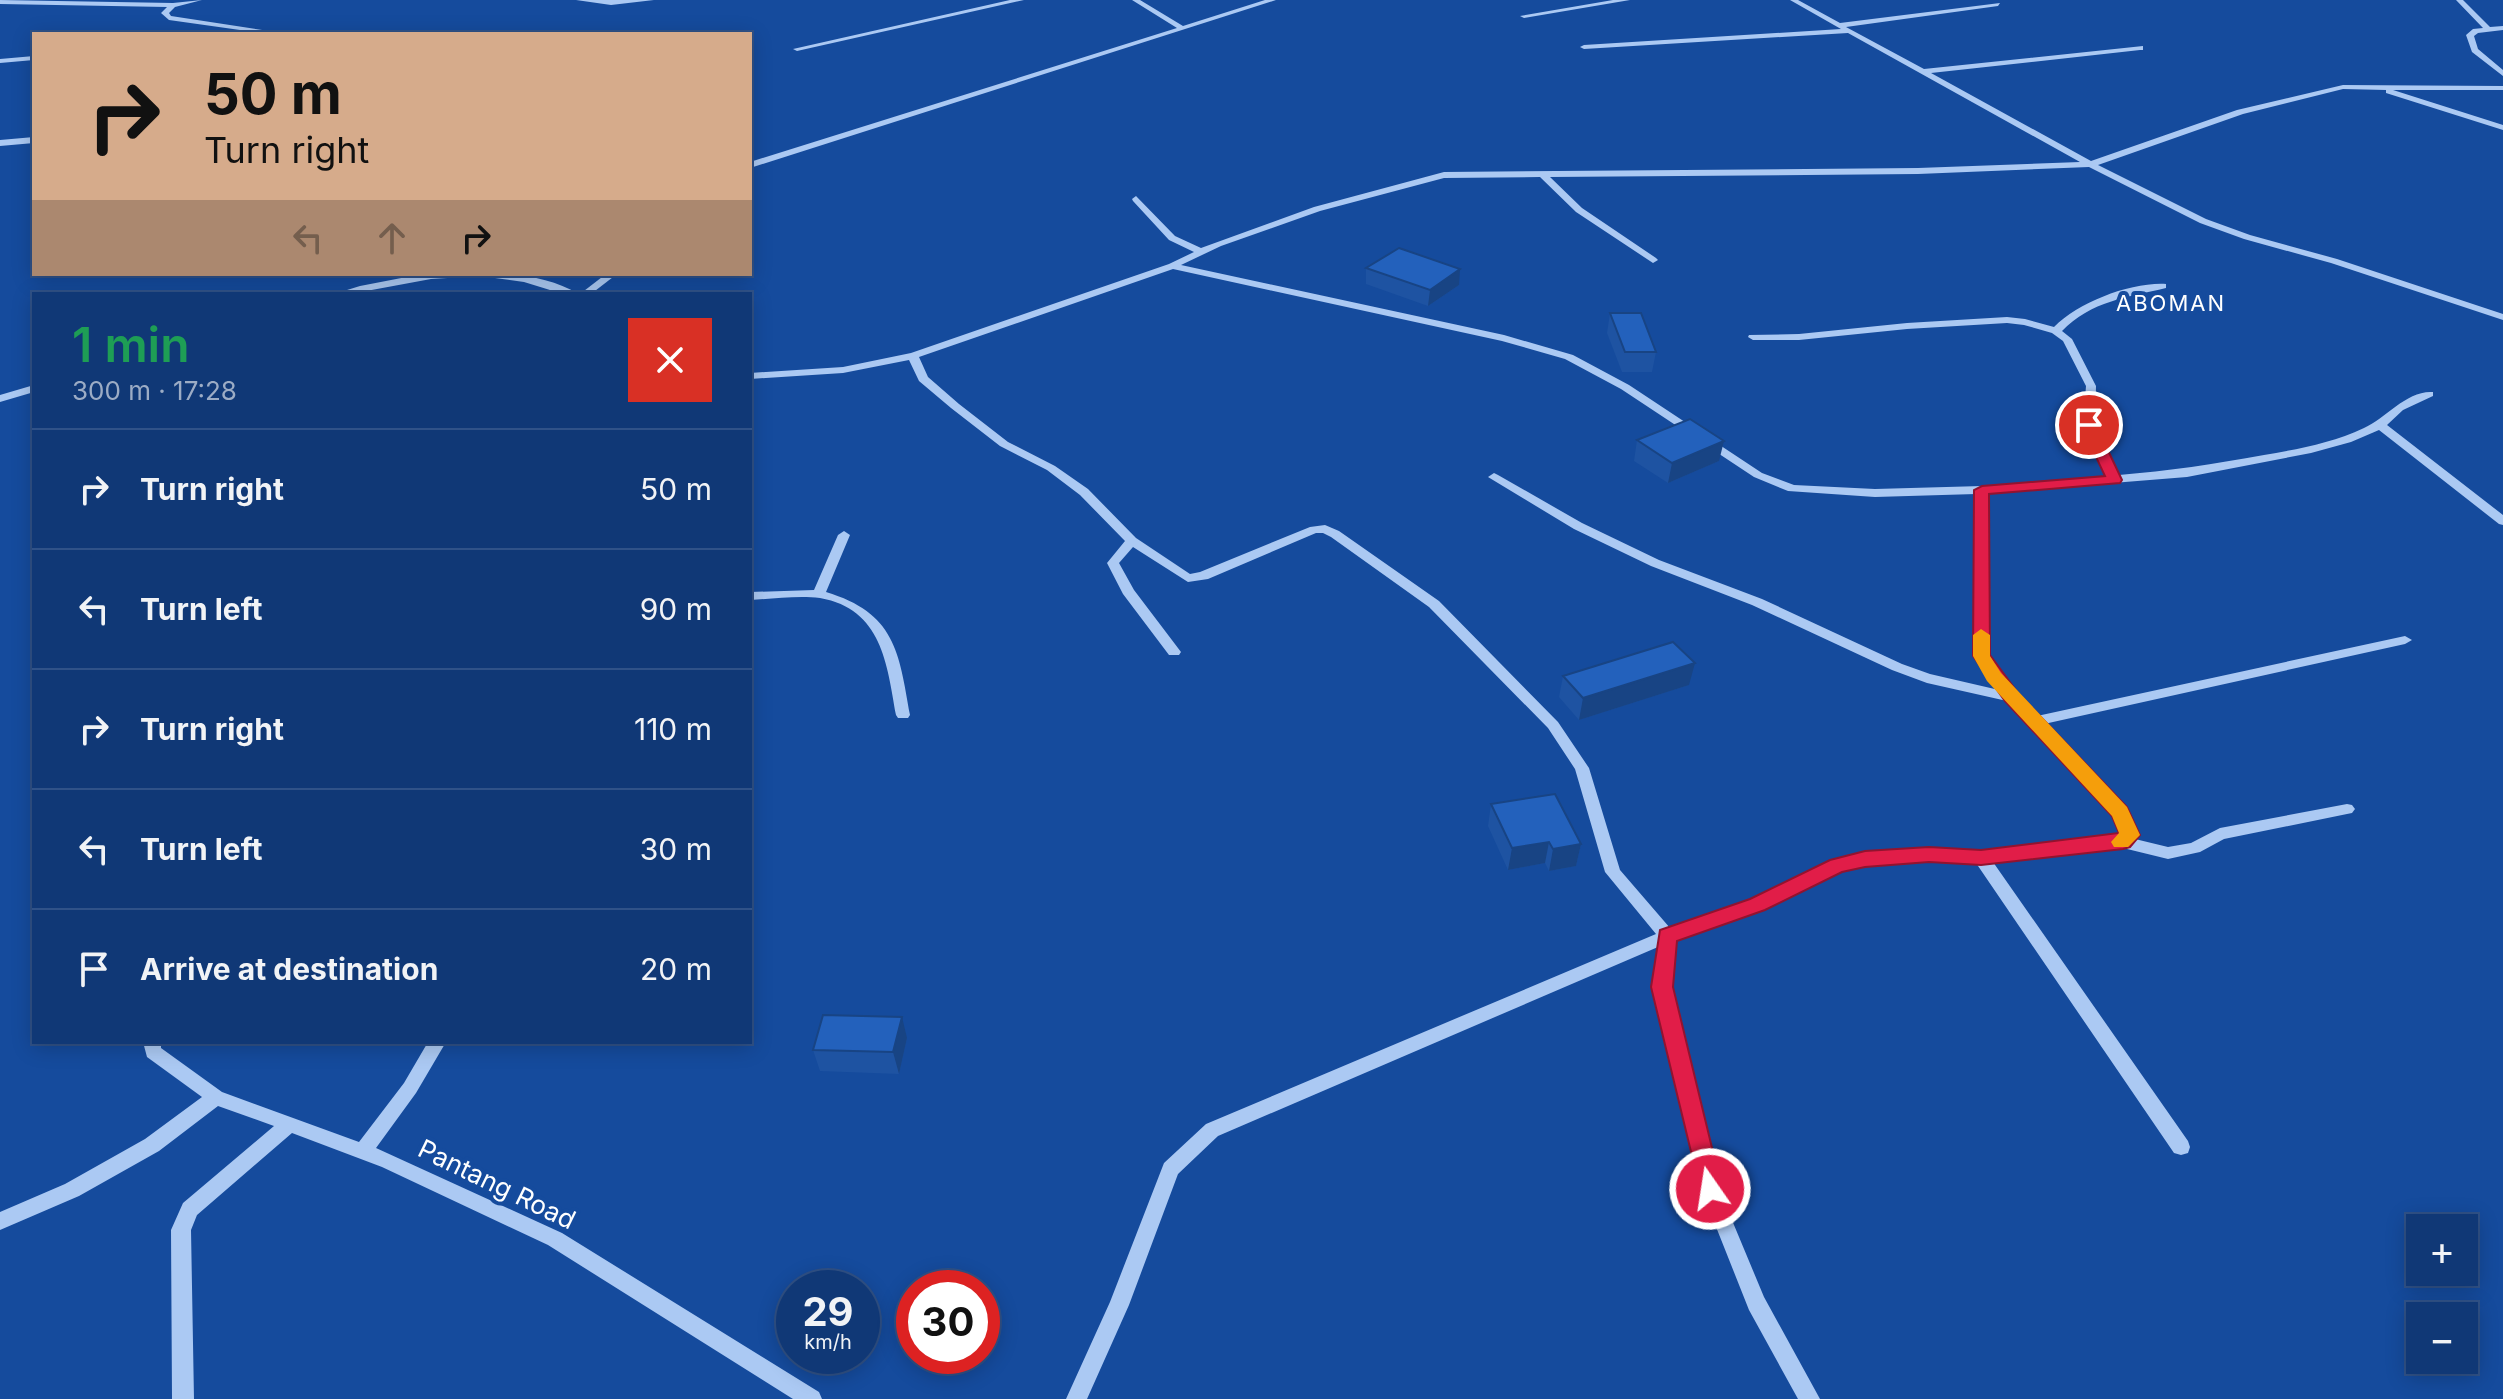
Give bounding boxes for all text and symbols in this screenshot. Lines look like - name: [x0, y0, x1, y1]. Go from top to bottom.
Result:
- text: 50 m: [204, 60, 342, 128]
- icon: right: [72, 64, 176, 168]
- text: Turn right: [204, 128, 369, 172]
- icon: left: [286, 216, 330, 260]
- icon: ahead: [370, 216, 414, 260]
- icon: right: [454, 216, 498, 260]
- district label: ABOMAN: [2116, 290, 2226, 316]
- text: 1 min: [72, 315, 190, 374]
- button: close: [628, 318, 712, 402]
- text: 300 m · 17:28: [72, 375, 237, 406]
- pin: [2055, 391, 2123, 459]
- icon: arrive: [2067, 403, 2111, 447]
- icon: right: [72, 467, 116, 511]
- text: Turn right: [140, 471, 284, 507]
- text: 50 m: [640, 471, 712, 507]
- icon: left: [72, 587, 116, 631]
- text: Turn left: [140, 591, 262, 627]
- text: 90 m: [640, 591, 712, 627]
- icon: right: [72, 707, 116, 751]
- text: Turn right: [140, 711, 284, 747]
- text: 110 m: [634, 711, 712, 747]
- icon: left: [72, 827, 116, 871]
- text: Turn left: [140, 831, 262, 867]
- text: 30 m: [640, 831, 712, 867]
- icon: arrive: [72, 947, 116, 991]
- text: Arrive at destination: [140, 951, 438, 987]
- text: 20 m: [640, 951, 712, 987]
- street label: Pantang Road: [413, 1133, 581, 1235]
- position arrow: [1668, 1147, 1752, 1231]
- map controls: [2406, 1214, 2478, 1374]
- button: +: [2406, 1214, 2478, 1286]
- speed limit sign: 30: [896, 1270, 1000, 1374]
- text: 29: [802, 1287, 854, 1336]
- button: −: [2406, 1302, 2478, 1374]
- text: km/h: [804, 1330, 852, 1354]

